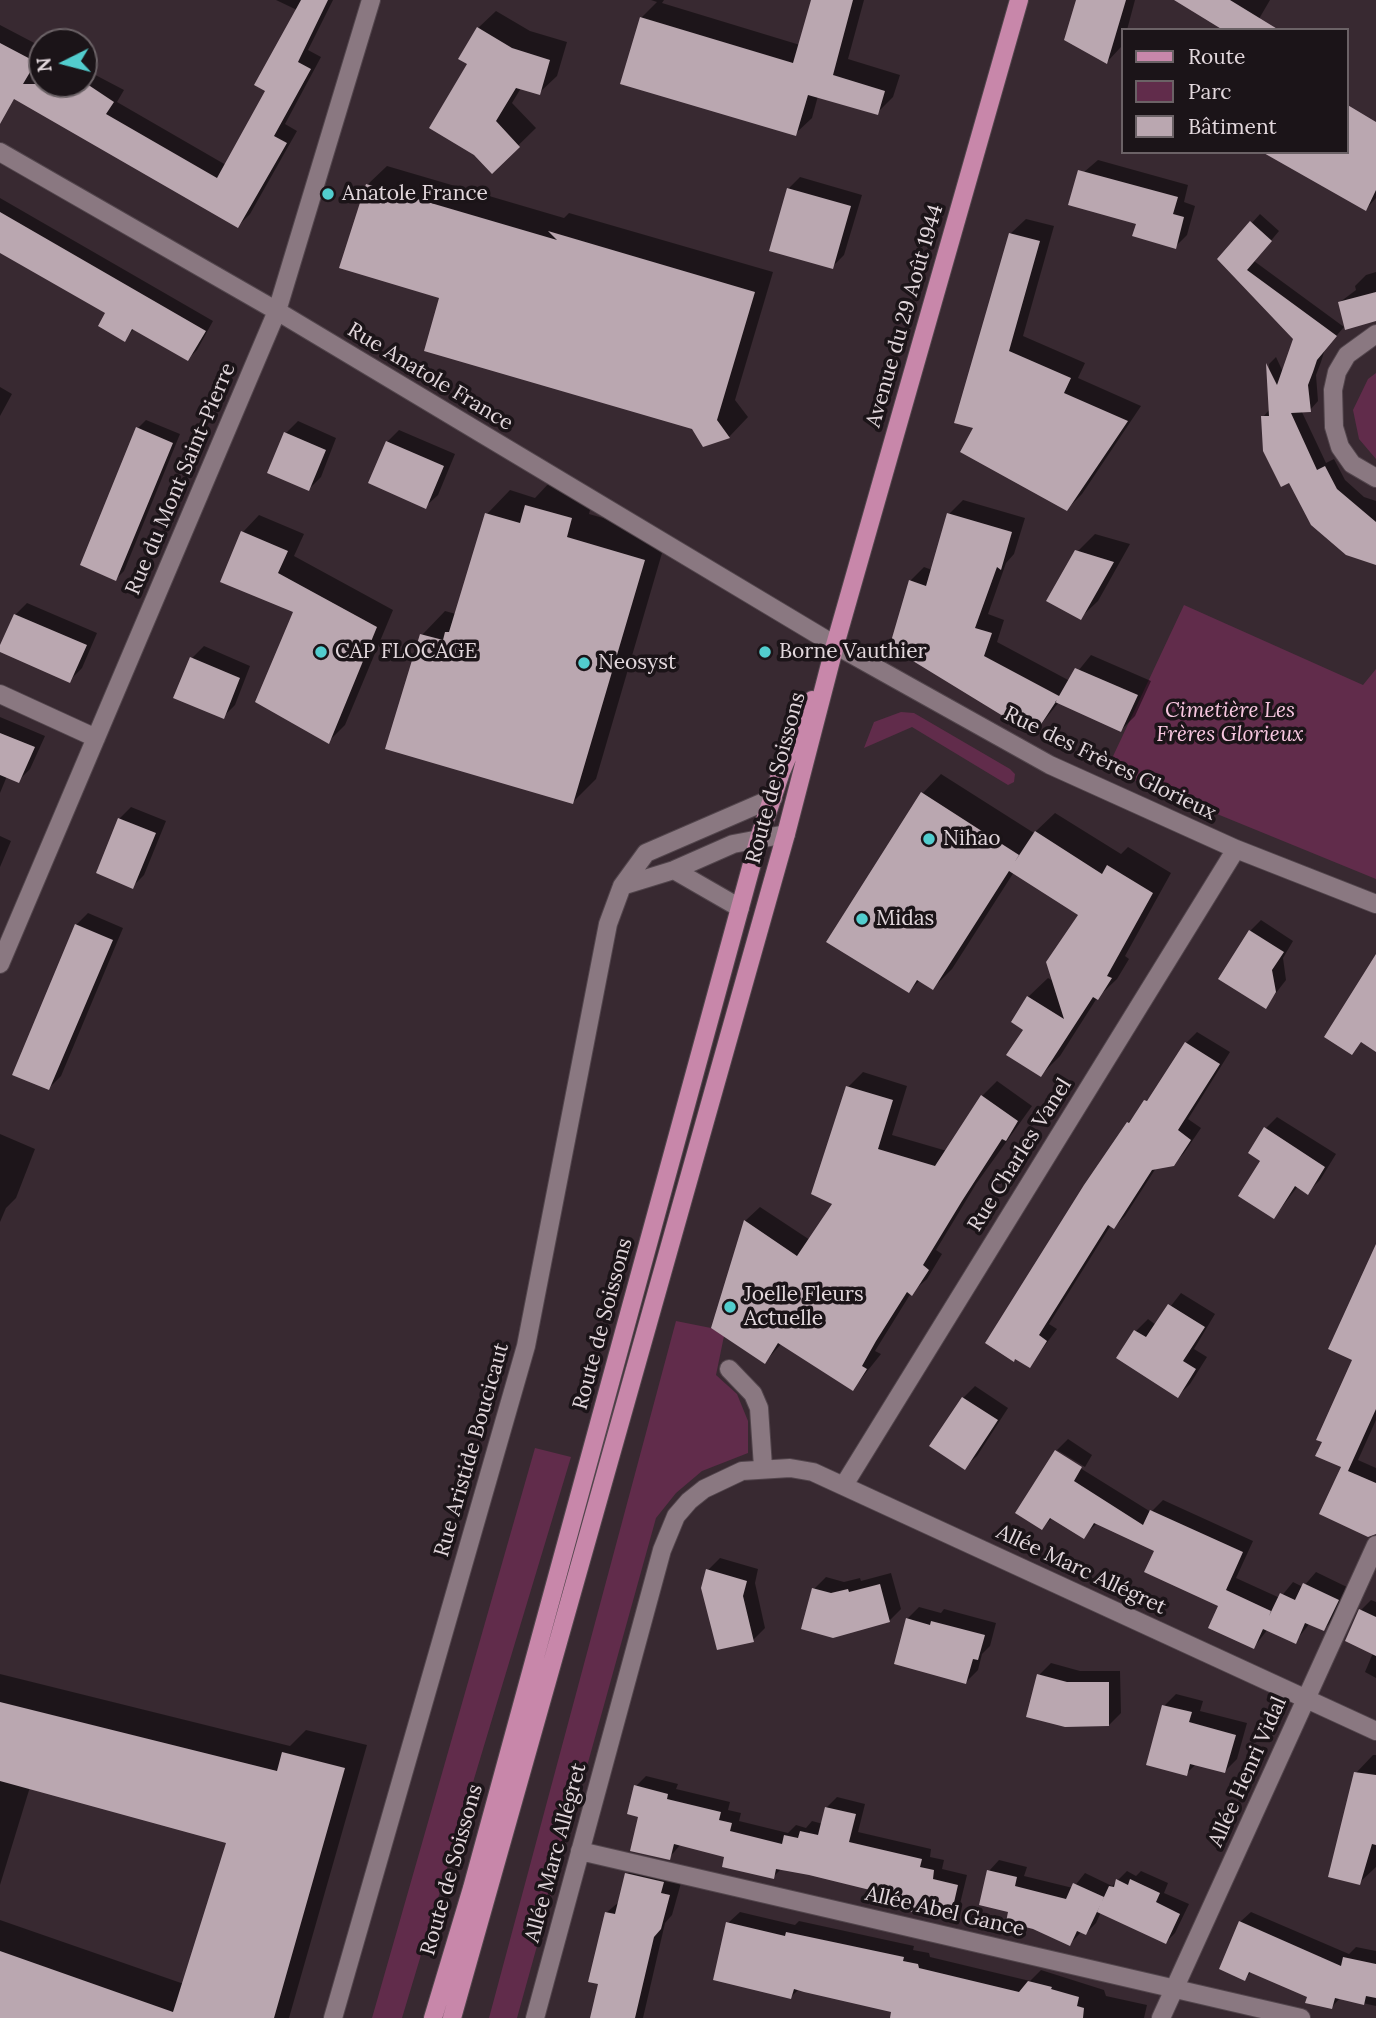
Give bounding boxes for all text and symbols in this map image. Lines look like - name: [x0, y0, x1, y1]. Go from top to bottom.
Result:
- north arrow: [28, 28, 98, 98]
- legend: [1120, 28, 1348, 154]
- text: Route: [1188, 43, 1245, 70]
- text: N: [31, 56, 57, 74]
- text: Parc: [1188, 78, 1232, 105]
- text: Bâtiment: [1188, 113, 1277, 140]
- place label: Anatole France: [342, 181, 488, 207]
- marker: Anatole France: [320, 186, 336, 202]
- street label: Avenue du 29 Août 1944: [861, 202, 949, 430]
- street label: Rue Anatole France: [343, 318, 517, 436]
- street label: Rue du Mont Saint-Pierre: [121, 359, 241, 599]
- place label: CAP FLOCAGE: [335, 639, 477, 665]
- place label: Borne Vauthier: [779, 639, 927, 665]
- marker: CAP FLOCAGE: [313, 644, 329, 660]
- marker: Borne Vauthier: [757, 644, 773, 660]
- place label: Neosyst: [598, 650, 676, 676]
- marker: Neosyst: [576, 655, 592, 671]
- street label: Route de Soissons: [741, 689, 811, 867]
- park label: Cimetière Les Frères Glorieux: [1156, 698, 1304, 748]
- street label: Rue des Frères Glorieux: [1000, 702, 1220, 826]
- place label: Nihao: [943, 826, 1001, 852]
- marker: Nihao: [921, 831, 937, 847]
- place label: Midas: [876, 906, 934, 932]
- marker: Midas: [854, 911, 870, 927]
- street label: Rue Charles Vanel: [963, 1074, 1077, 1236]
- street label: Route de Soissons: [568, 1235, 638, 1413]
- place label: Joelle Fleurs Actuelle: [744, 1282, 864, 1332]
- marker: Joelle Fleurs Actuelle: [722, 1299, 738, 1315]
- street label: Rue Aristide Boucicaut: [429, 1340, 515, 1560]
- street label: Allée Marc Allégret: [992, 1520, 1170, 1620]
- street label: Allée Henri Vidal: [1204, 1693, 1292, 1851]
- street label: Allée Marc Allégret: [520, 1761, 592, 1945]
- street label: Route de Soissons: [416, 1782, 488, 1958]
- street label: Allée Abel Gance: [863, 1881, 1027, 1943]

